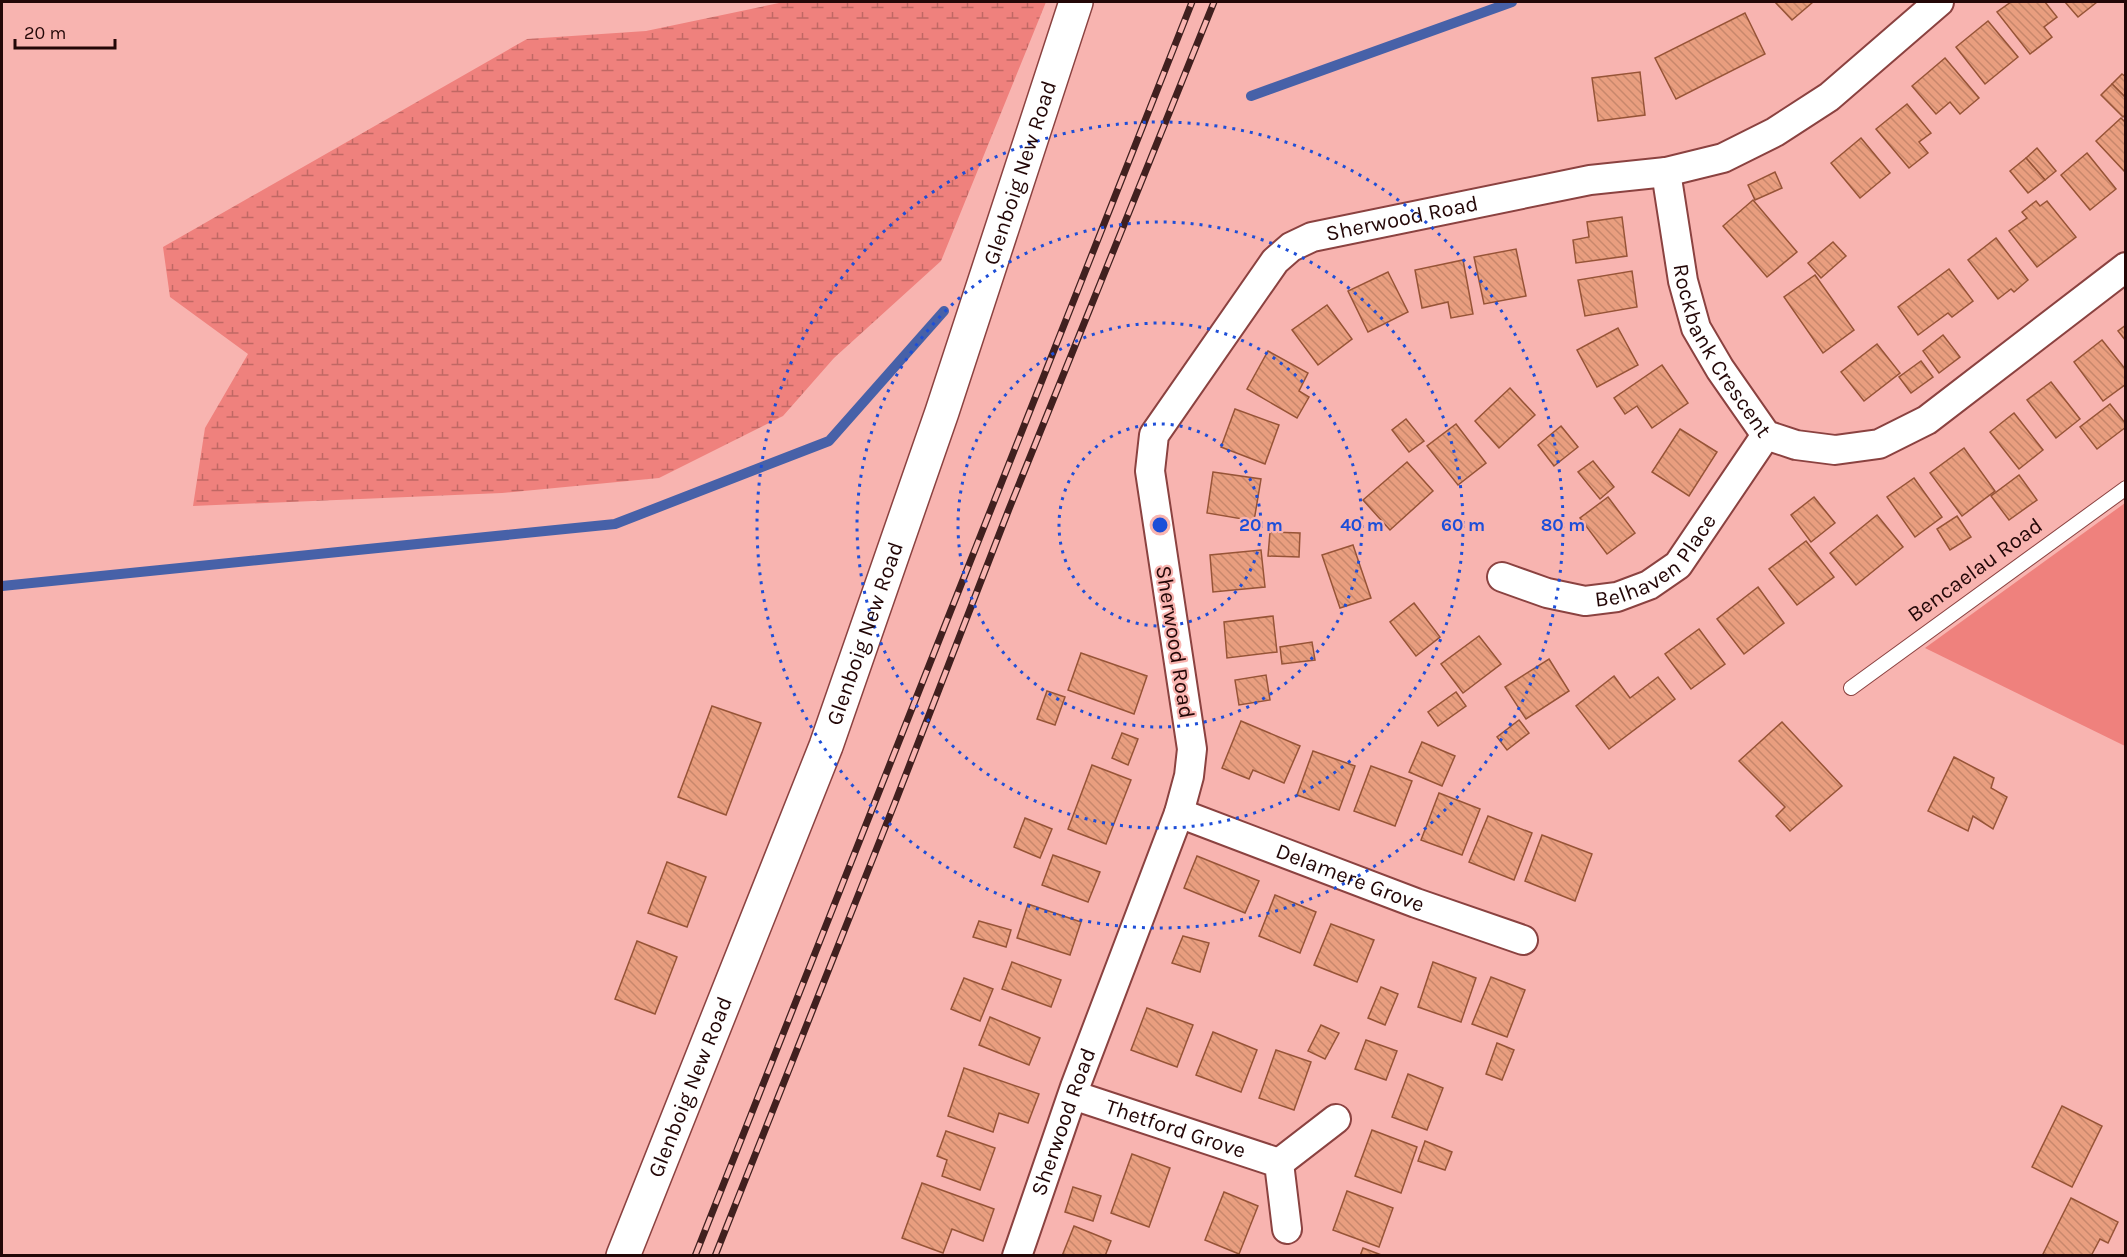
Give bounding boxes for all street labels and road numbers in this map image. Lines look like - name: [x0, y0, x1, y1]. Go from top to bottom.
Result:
- street label: Glenboig New Road: [978, 77, 1062, 268]
- street label: Sherwood Road: [1324, 190, 1481, 247]
- street label: Rockbank Crescent: [1667, 262, 1777, 442]
- street label: Belhaven Place: [1593, 509, 1722, 613]
- street label: Bencaelau Road: [1902, 512, 2048, 628]
- street label: Glenboig New Road: [821, 538, 909, 729]
- street label: Sherwood Road: [1150, 564, 1200, 720]
- street label: Delamere Grove: [1272, 838, 1428, 918]
- street label: Glenboig New Road: [643, 993, 738, 1181]
- street label: Sherwood Road: [1026, 1044, 1102, 1199]
- street label: Thetford Grove: [1102, 1094, 1249, 1164]

